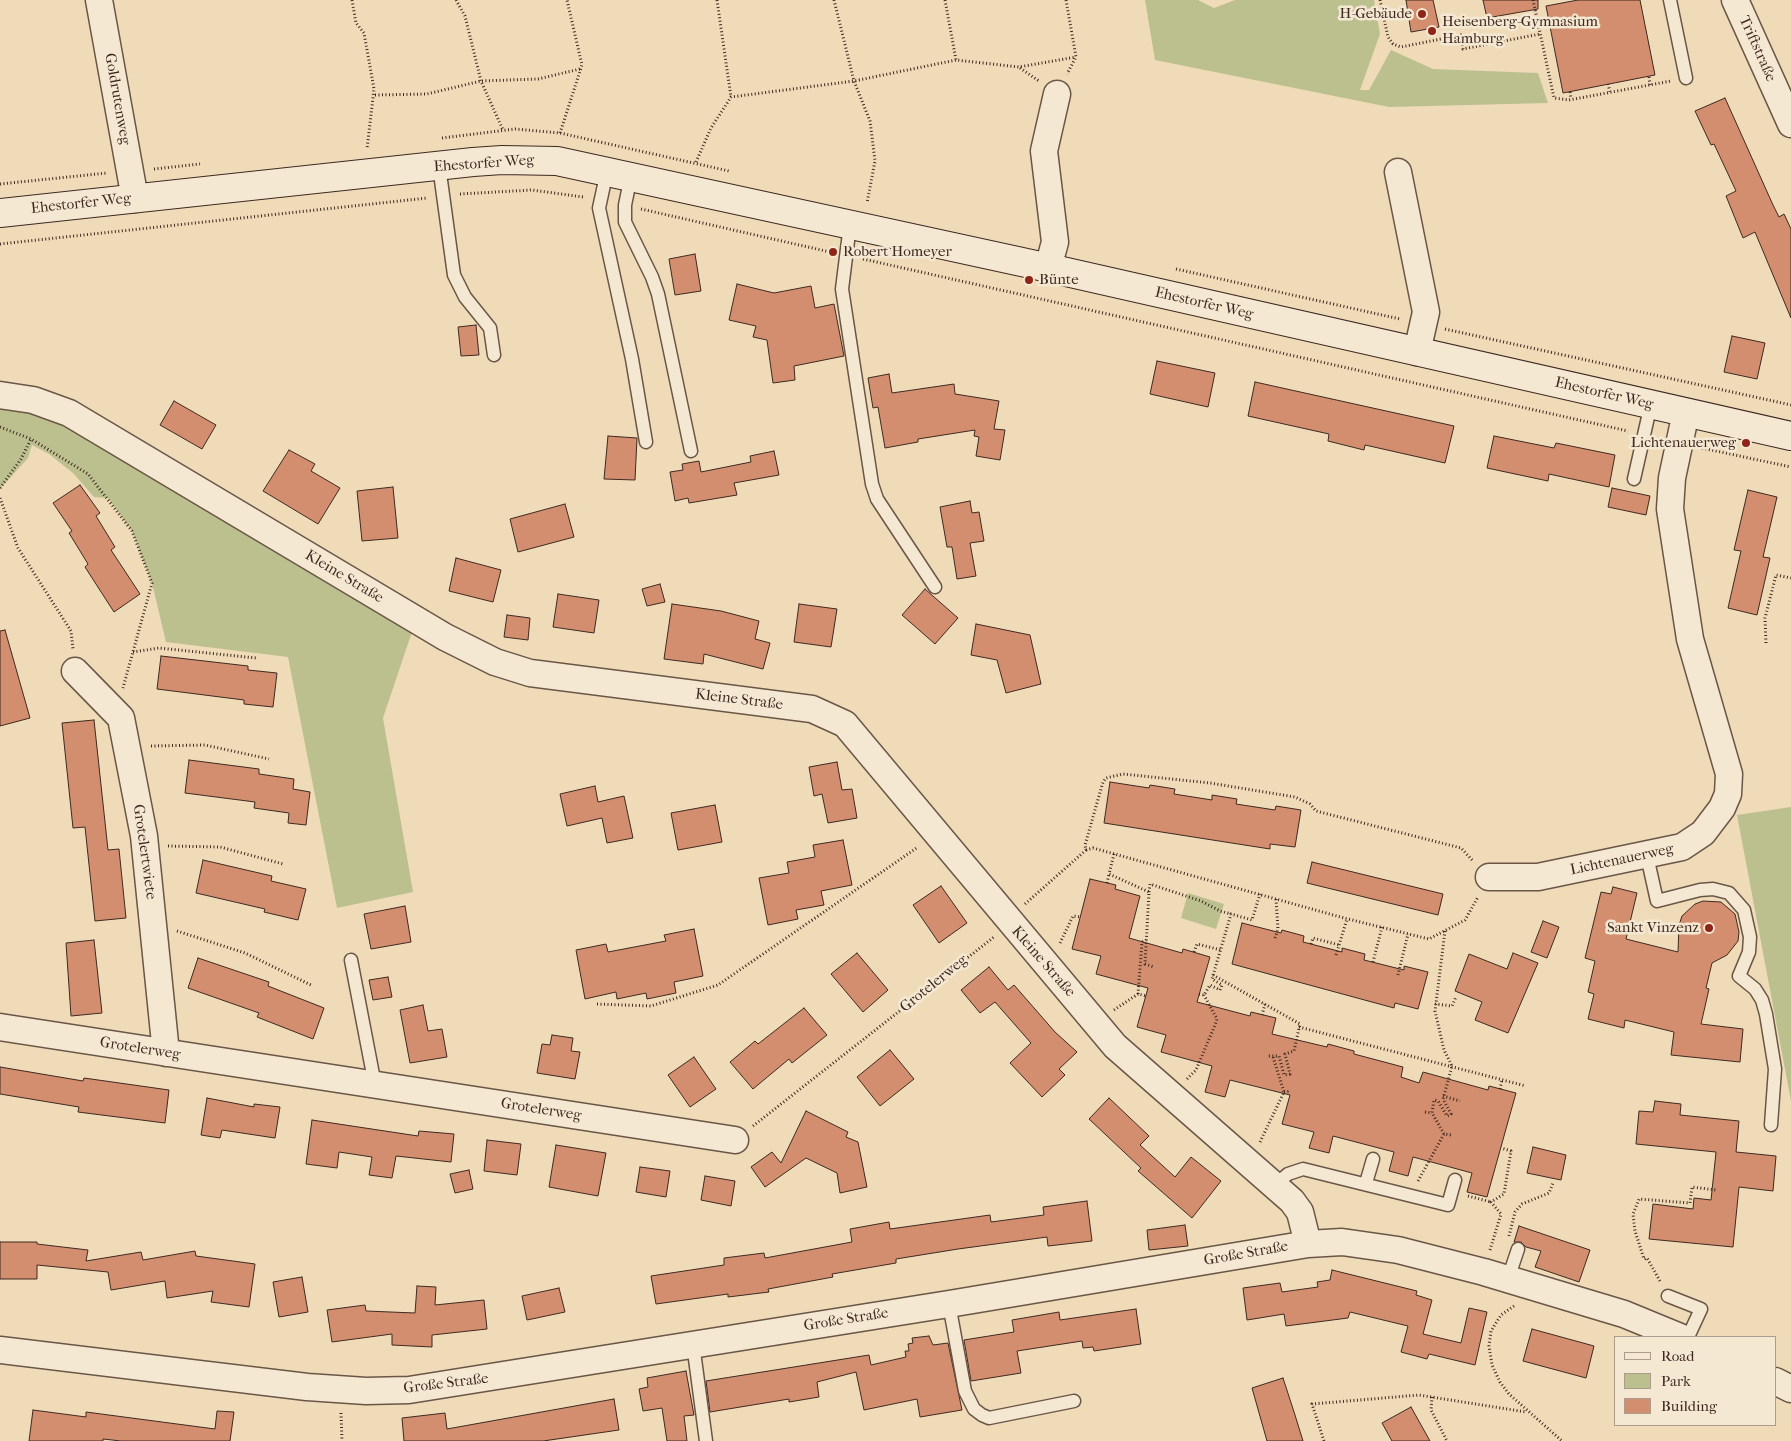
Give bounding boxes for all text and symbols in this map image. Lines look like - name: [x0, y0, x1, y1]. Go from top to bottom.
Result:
- place label: H-Gebäude: [1339, 5, 1412, 23]
- marker: H-Gebäude: [1416, 8, 1428, 20]
- place label: Heisenberg-Gymnasium Hamburg: [1442, 13, 1598, 48]
- street label: Triftstraße: [1735, 13, 1779, 85]
- marker: Heisenberg-Gymnasium Hamburg: [1426, 25, 1438, 37]
- street label: Goldrutenweg: [100, 52, 134, 146]
- street label: Ehestorfer Weg: [433, 152, 535, 176]
- street label: Ehestorfer Weg: [30, 190, 132, 218]
- place label: Robert Homeyer: [843, 243, 952, 261]
- marker: Robert Homeyer: [827, 246, 839, 258]
- place label: Bünte: [1039, 271, 1079, 289]
- marker: Bünte: [1023, 274, 1035, 286]
- street label: Ehestorfer Weg: [1153, 284, 1255, 324]
- street label: Ehestorfer Weg: [1553, 374, 1655, 414]
- place label: Lichtenauerweg: [1631, 434, 1736, 452]
- marker: Lichtenauerweg: [1740, 437, 1752, 449]
- street label: Kleine Straße: [302, 547, 386, 607]
- street label: Kleine Straße: [694, 686, 784, 714]
- street label: Grotelertwiete: [128, 803, 160, 901]
- street label: Lichtenauerweg: [1569, 840, 1675, 880]
- place label: Sankt Vinzenz: [1607, 919, 1699, 937]
- marker: Sankt Vinzenz: [1703, 922, 1715, 934]
- street label: Kleine Straße: [1007, 923, 1079, 1001]
- street label: Grotelerweg: [897, 951, 971, 1017]
- street label: Grotelerweg: [98, 1034, 182, 1064]
- street label: Grotelerweg: [499, 1095, 583, 1125]
- street label: Große Straße: [1202, 1238, 1290, 1270]
- street label: Große Straße: [802, 1304, 890, 1336]
- legend: [1614, 1336, 1776, 1426]
- text: Road: [1661, 1347, 1694, 1365]
- street label: Große Straße: [403, 1370, 489, 1398]
- text: Park: [1661, 1372, 1691, 1390]
- text: Building: [1661, 1397, 1717, 1415]

